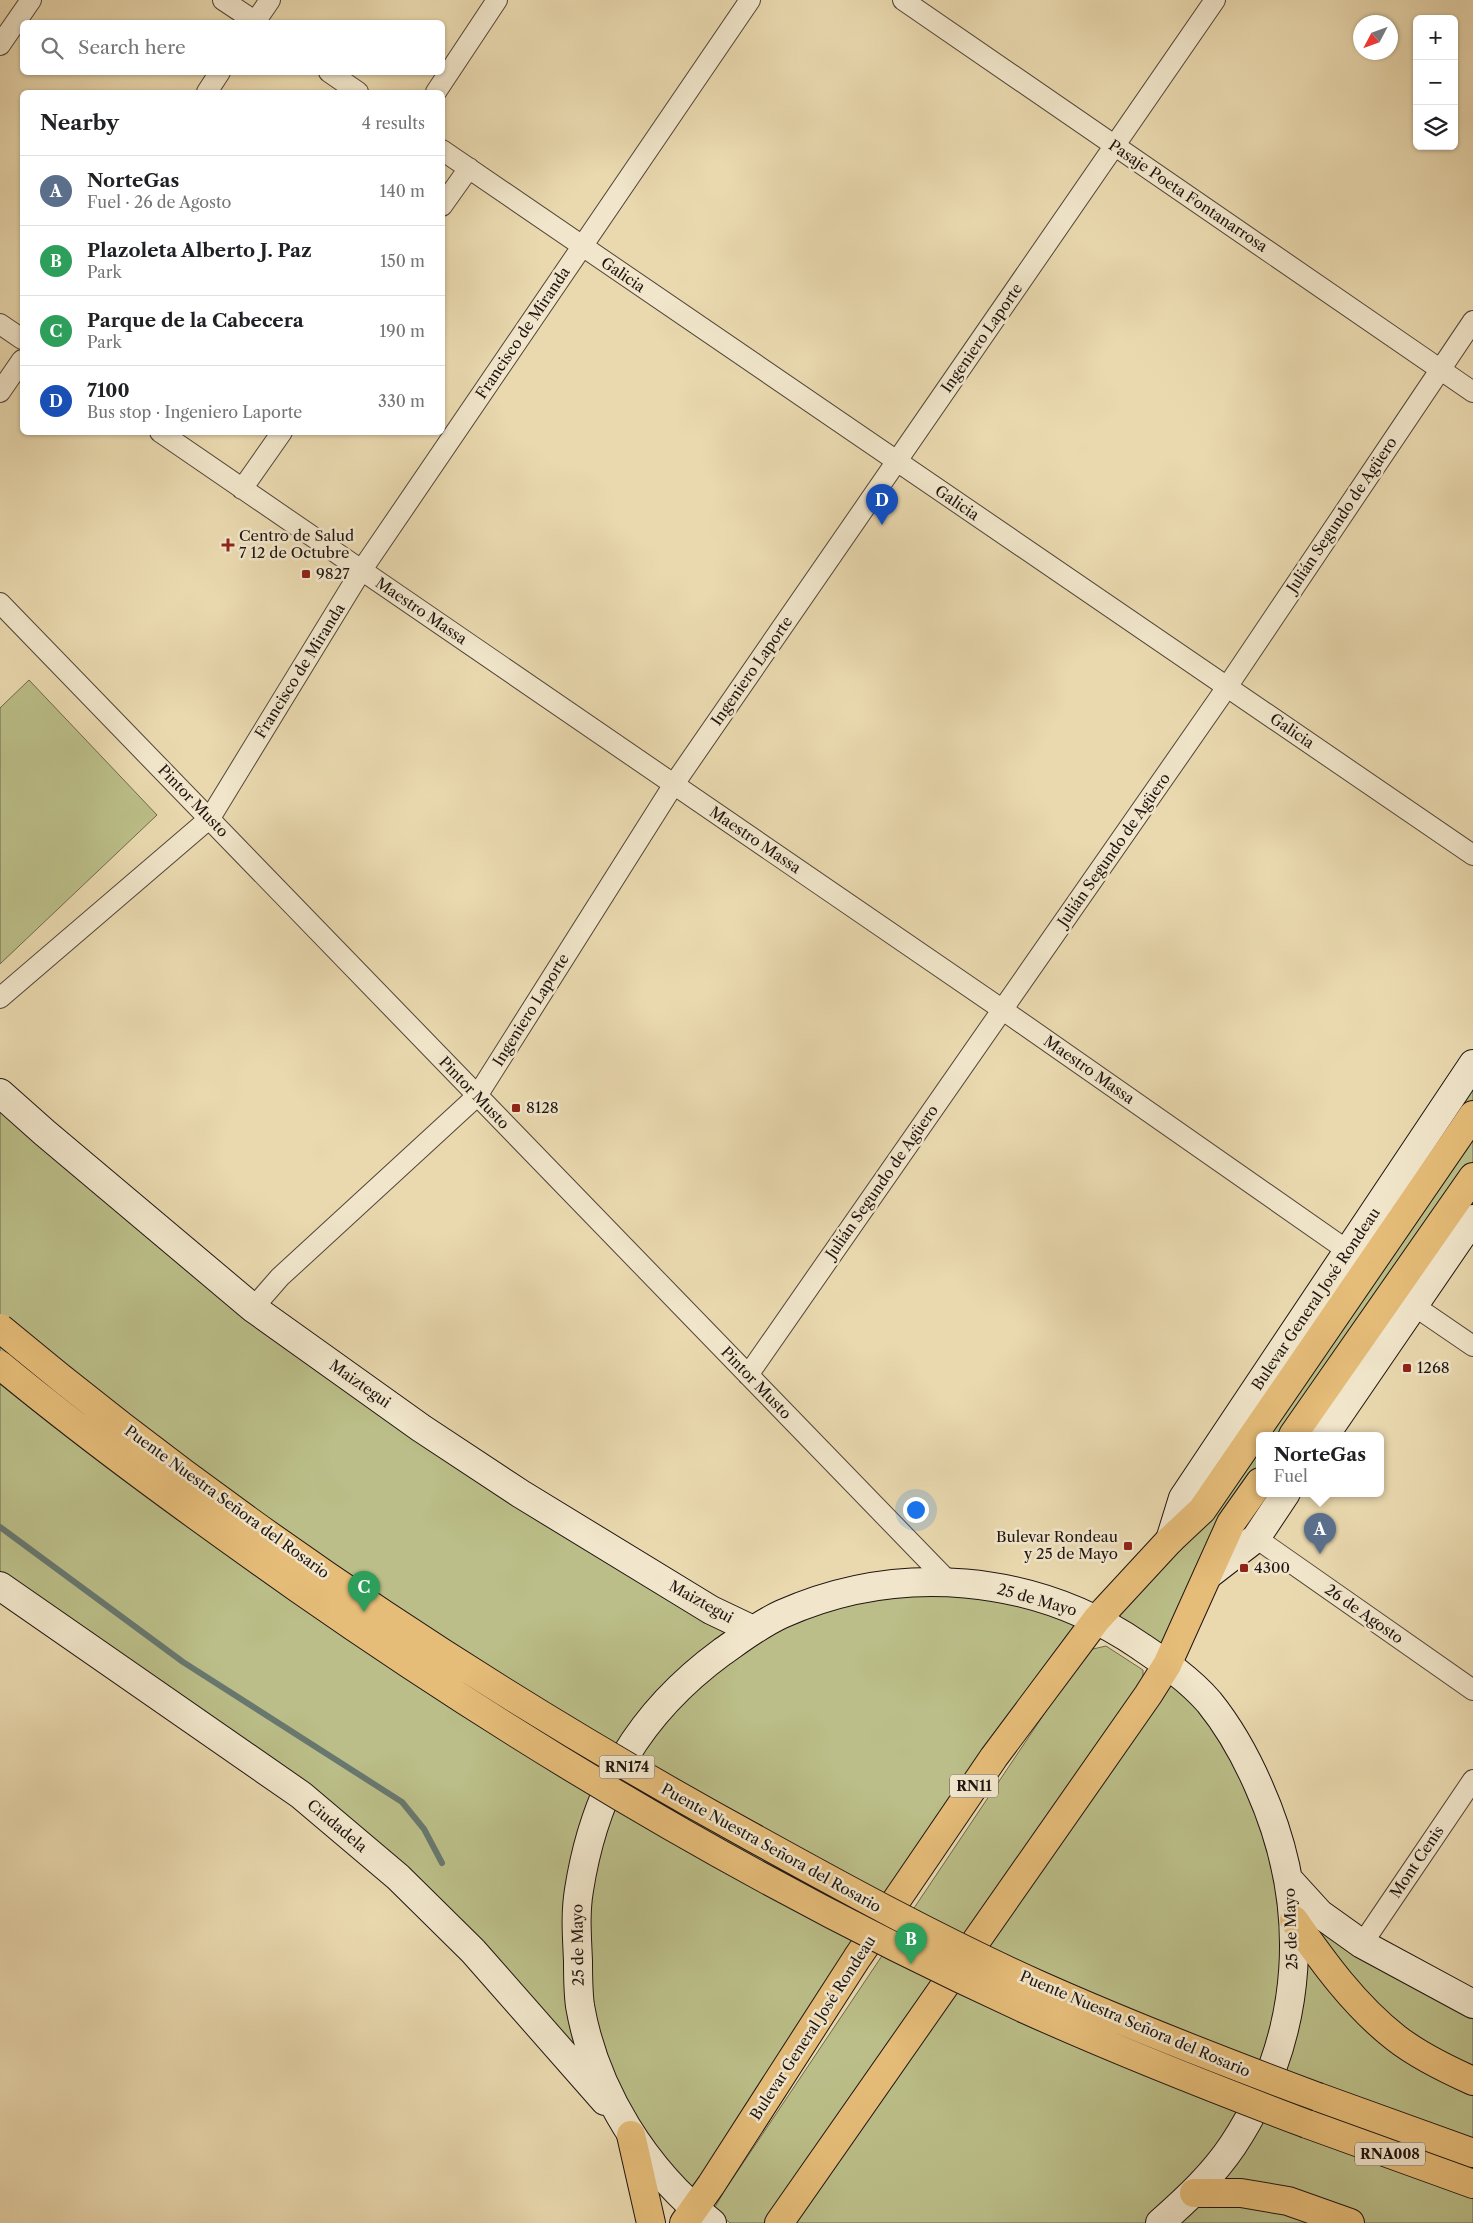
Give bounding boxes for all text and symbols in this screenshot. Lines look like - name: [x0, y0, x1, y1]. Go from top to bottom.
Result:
- north arrow: [1353, 15, 1398, 60]
- map controls: [1413, 15, 1458, 150]
- button: +: [1413, 15, 1458, 60]
- search box: [20, 20, 445, 75]
- icon: search: [38, 34, 66, 62]
- text: Search here: [78, 36, 186, 59]
- button: −: [1413, 60, 1458, 105]
- button: layers: [1413, 105, 1458, 150]
- text: Nearby: [40, 110, 119, 135]
- text: 4 results: [362, 113, 425, 133]
- street label: Pasaje Poeta Fontanarrosa: [1105, 135, 1271, 256]
- text: NorteGas: [87, 169, 179, 192]
- text: A: [50, 181, 62, 201]
- text: 140 m: [380, 181, 425, 201]
- text: Fuel · 26 de Agosto: [87, 192, 231, 212]
- text: Plazoleta Alberto J. Paz: [87, 239, 312, 262]
- text: B: [50, 251, 62, 271]
- text: 150 m: [380, 251, 425, 271]
- street label: Galicia: [598, 253, 649, 296]
- text: Park: [87, 262, 122, 282]
- street label: Francisco de Miranda: [471, 263, 574, 402]
- street label: Ingeniero Laporte: [937, 279, 1026, 396]
- text: Parque de la Cabecera: [87, 309, 304, 332]
- text: C: [50, 321, 62, 341]
- text: 190 m: [380, 321, 425, 341]
- text: Park: [87, 332, 122, 352]
- text: 7100: [87, 379, 130, 402]
- text: D: [49, 391, 63, 411]
- text: 330 m: [378, 391, 425, 411]
- text: Bus stop · Ingeniero Laporte: [87, 402, 302, 422]
- street label: Julián Segundo de Agüero: [1281, 433, 1401, 598]
- street label: Galicia: [932, 481, 983, 524]
- pin: D: [866, 484, 898, 525]
- place label: Centro de Salud 7 12 de Octubre: [239, 526, 354, 562]
- marker: Centro de Salud 7 12 de Octubre: [221, 538, 235, 552]
- place label: 9827: [316, 564, 350, 583]
- marker: 9827: [300, 568, 312, 580]
- street label: Maestro Massa: [372, 573, 471, 648]
- street label: Francisco de Miranda: [250, 600, 349, 742]
- street label: Ingeniero Laporte: [707, 612, 796, 729]
- street label: Galicia: [1267, 709, 1318, 752]
- street label: Pintor Musto: [154, 760, 233, 841]
- street label: Julián Segundo de Agüero: [1052, 769, 1174, 932]
- street label: Maestro Massa: [706, 802, 805, 877]
- street label: Ingeniero Laporte: [488, 950, 573, 1070]
- street label: Maestro Massa: [1040, 1031, 1138, 1108]
- street label: Pintor Musto: [435, 1052, 514, 1133]
- place label: 8128: [526, 1098, 559, 1117]
- street label: Julián Segundo de Agüero: [820, 1101, 942, 1264]
- marker: 8128: [510, 1102, 522, 1114]
- street label: Bulevar General José Rondeau: [1247, 1204, 1384, 1394]
- street label: Pintor Musto: [717, 1342, 796, 1423]
- street label: Maiztegui: [326, 1356, 395, 1412]
- place label: 1268: [1417, 1358, 1450, 1377]
- marker: 1268: [1401, 1362, 1413, 1374]
- street label: Puente Nuestra Señora del Rosario: [121, 1421, 333, 1582]
- popup: [1256, 1432, 1384, 1497]
- text: NorteGas: [1274, 1443, 1366, 1466]
- text: Fuel: [1274, 1466, 1308, 1486]
- your location: [903, 1497, 929, 1523]
- pin: A: [1304, 1513, 1336, 1554]
- place label: Bulevar Rondeau y 25 de Mayo: [996, 1527, 1118, 1563]
- marker: Bulevar Rondeau y 25 de Mayo: [1122, 1540, 1134, 1552]
- place label: 4300: [1254, 1558, 1290, 1577]
- marker: 4300: [1238, 1562, 1250, 1574]
- pin: C: [348, 1571, 380, 1612]
- street label: Maiztegui: [666, 1576, 737, 1627]
- street label: 25 de Mayo: [995, 1579, 1079, 1620]
- street label: 26 de Agosto: [1321, 1580, 1407, 1648]
- road number: RN174: [600, 1755, 654, 1778]
- road number: RN11: [950, 1774, 998, 1798]
- street label: Puente Nuestra Señora del Rosario: [658, 1779, 884, 1916]
- street label: Ciudadela: [304, 1795, 371, 1856]
- street label: Mont Cenis: [1385, 1822, 1448, 1901]
- street label: 25 de Mayo: [1280, 1888, 1301, 1970]
- street label: 25 de Mayo: [567, 1904, 588, 1986]
- pin: B: [895, 1923, 927, 1964]
- street label: Bulevar General José Rondeau: [746, 1932, 879, 2124]
- street label: Puente Nuestra Señora del Rosario: [1017, 1966, 1253, 2081]
- road number: RNA008: [1355, 2142, 1425, 2166]

